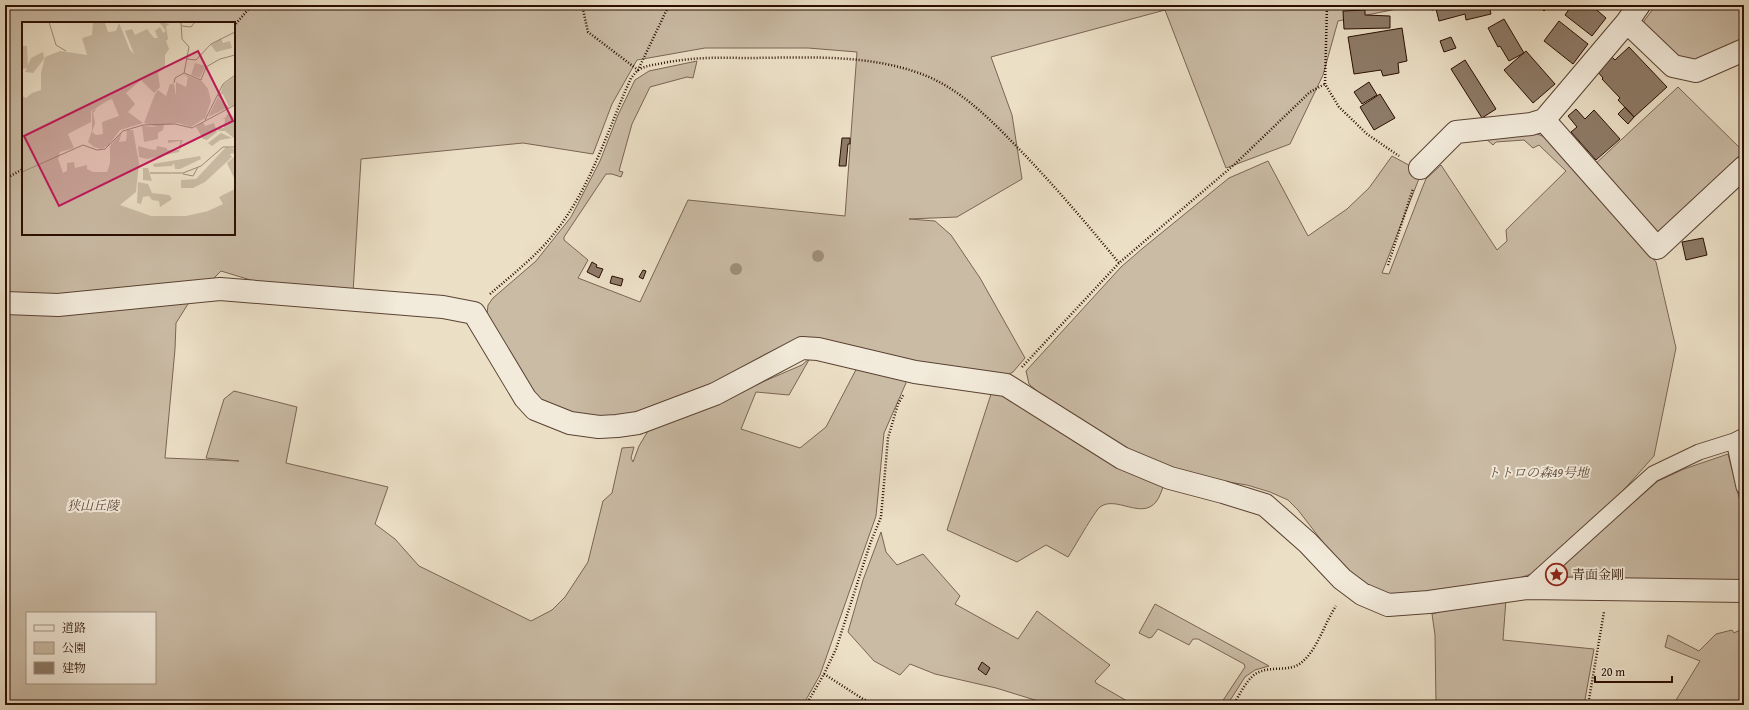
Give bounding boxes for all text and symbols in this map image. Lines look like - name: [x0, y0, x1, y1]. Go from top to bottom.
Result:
- inset map: [22, 22, 235, 235]
- park label: トトロの森49号地: [1487, 463, 1591, 482]
- park label: 狭山丘陵: [67, 496, 121, 515]
- place icon: 青面金剛: [1544, 561, 1570, 587]
- place label: 青面金剛: [1572, 565, 1624, 584]
- legend: [26, 612, 156, 684]
- text: 道路: [62, 619, 86, 636]
- text: 公園: [62, 639, 86, 656]
- scale bar: [1595, 658, 1672, 684]
- text: 建物: [62, 659, 86, 676]
- text: 20 m: [1601, 663, 1625, 680]

